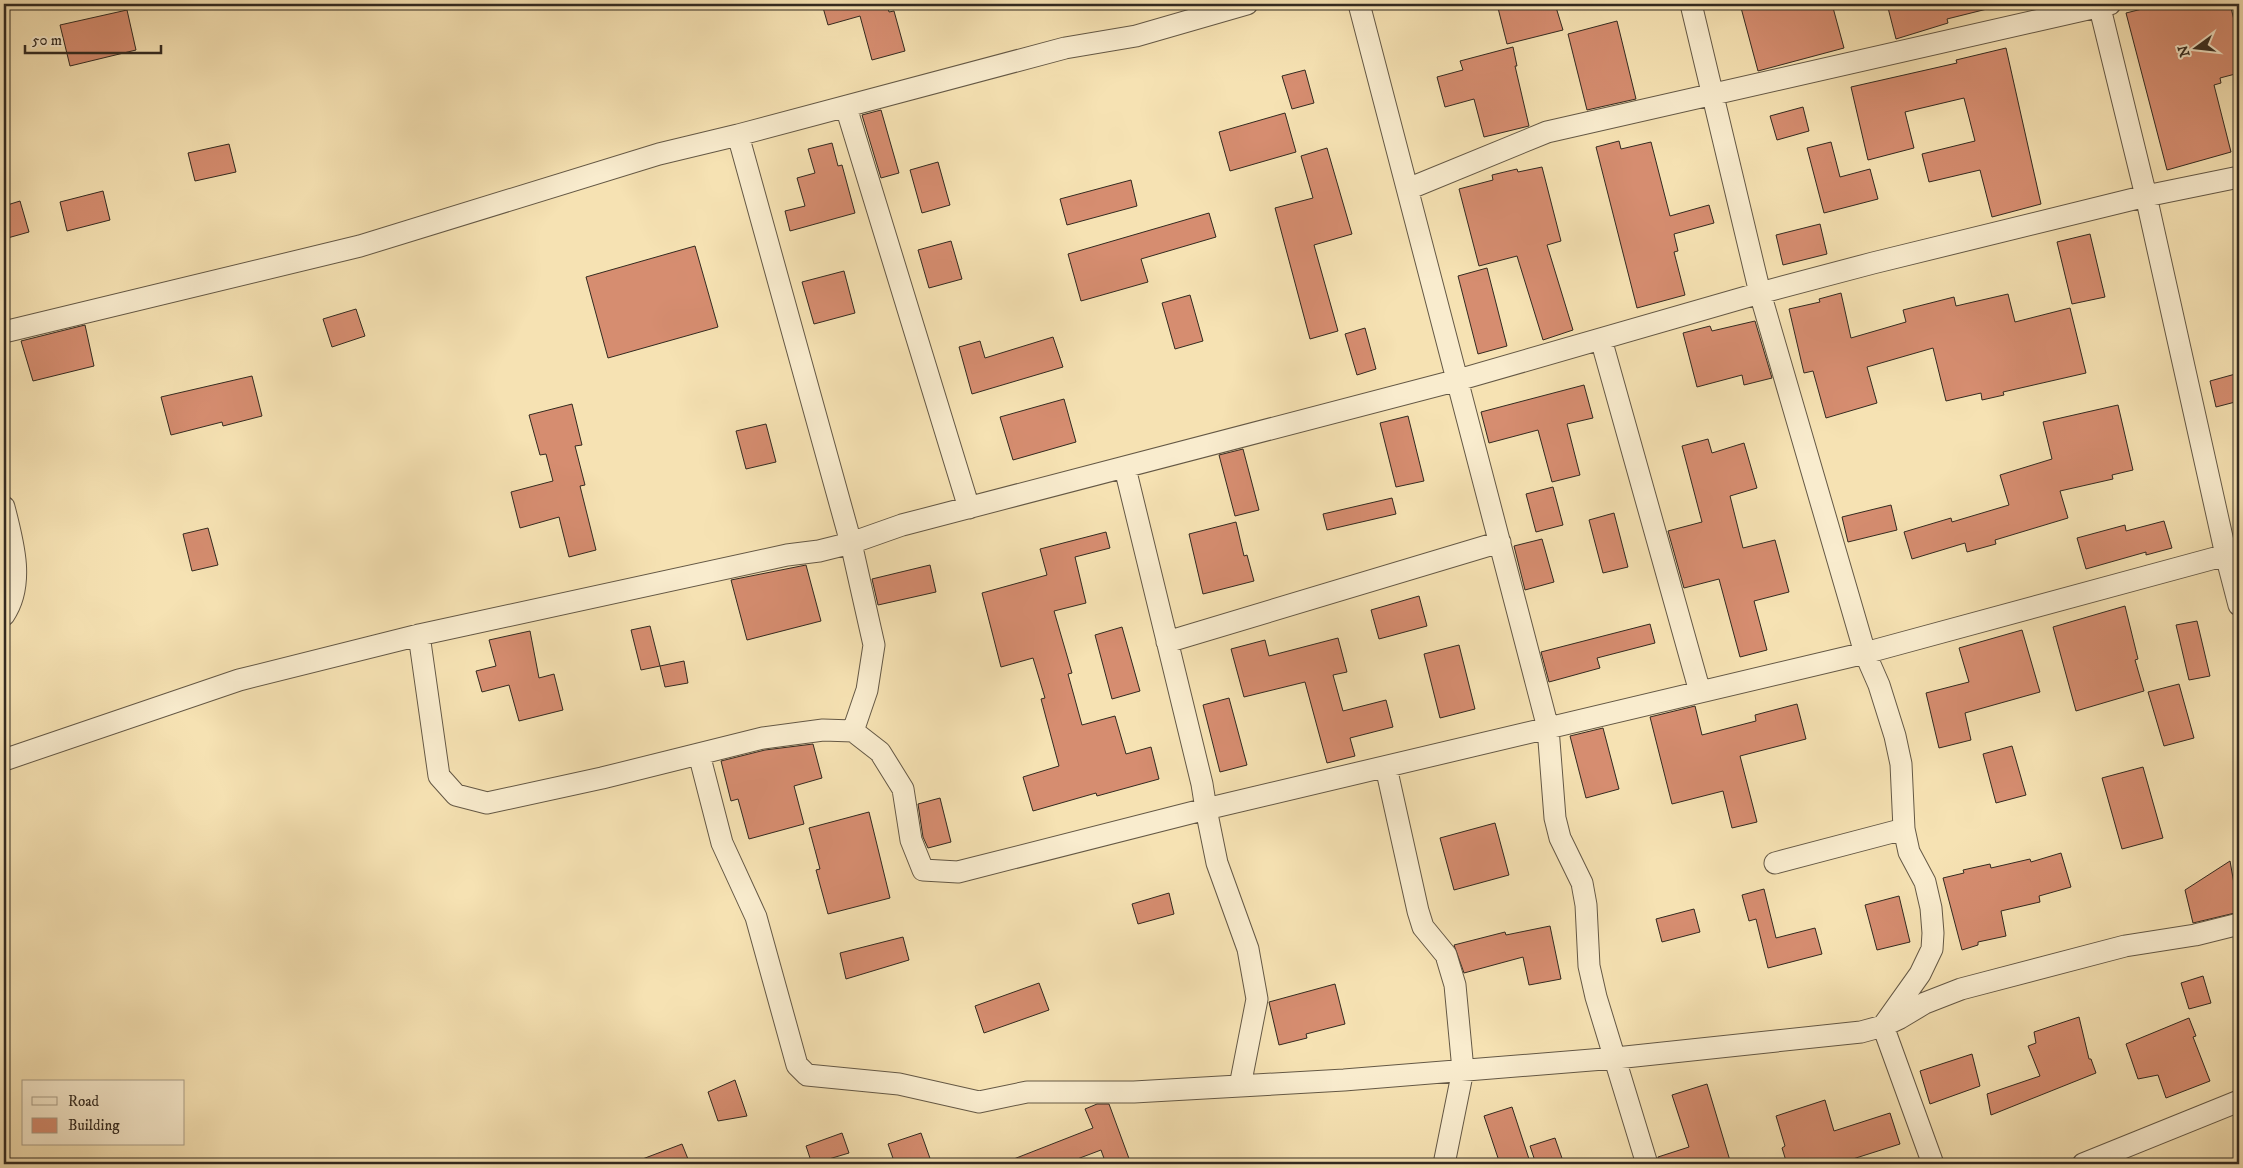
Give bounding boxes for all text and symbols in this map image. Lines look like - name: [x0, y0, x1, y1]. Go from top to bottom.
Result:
- scale bar: [25, 22, 161, 54]
- north arrow: [2170, 22, 2220, 72]
- text: 50 m: [32, 31, 62, 50]
- text: N: [2174, 43, 2195, 59]
- legend: [22, 1080, 185, 1146]
- text: Road: [68, 1092, 100, 1111]
- text: Building: [68, 1116, 120, 1135]

